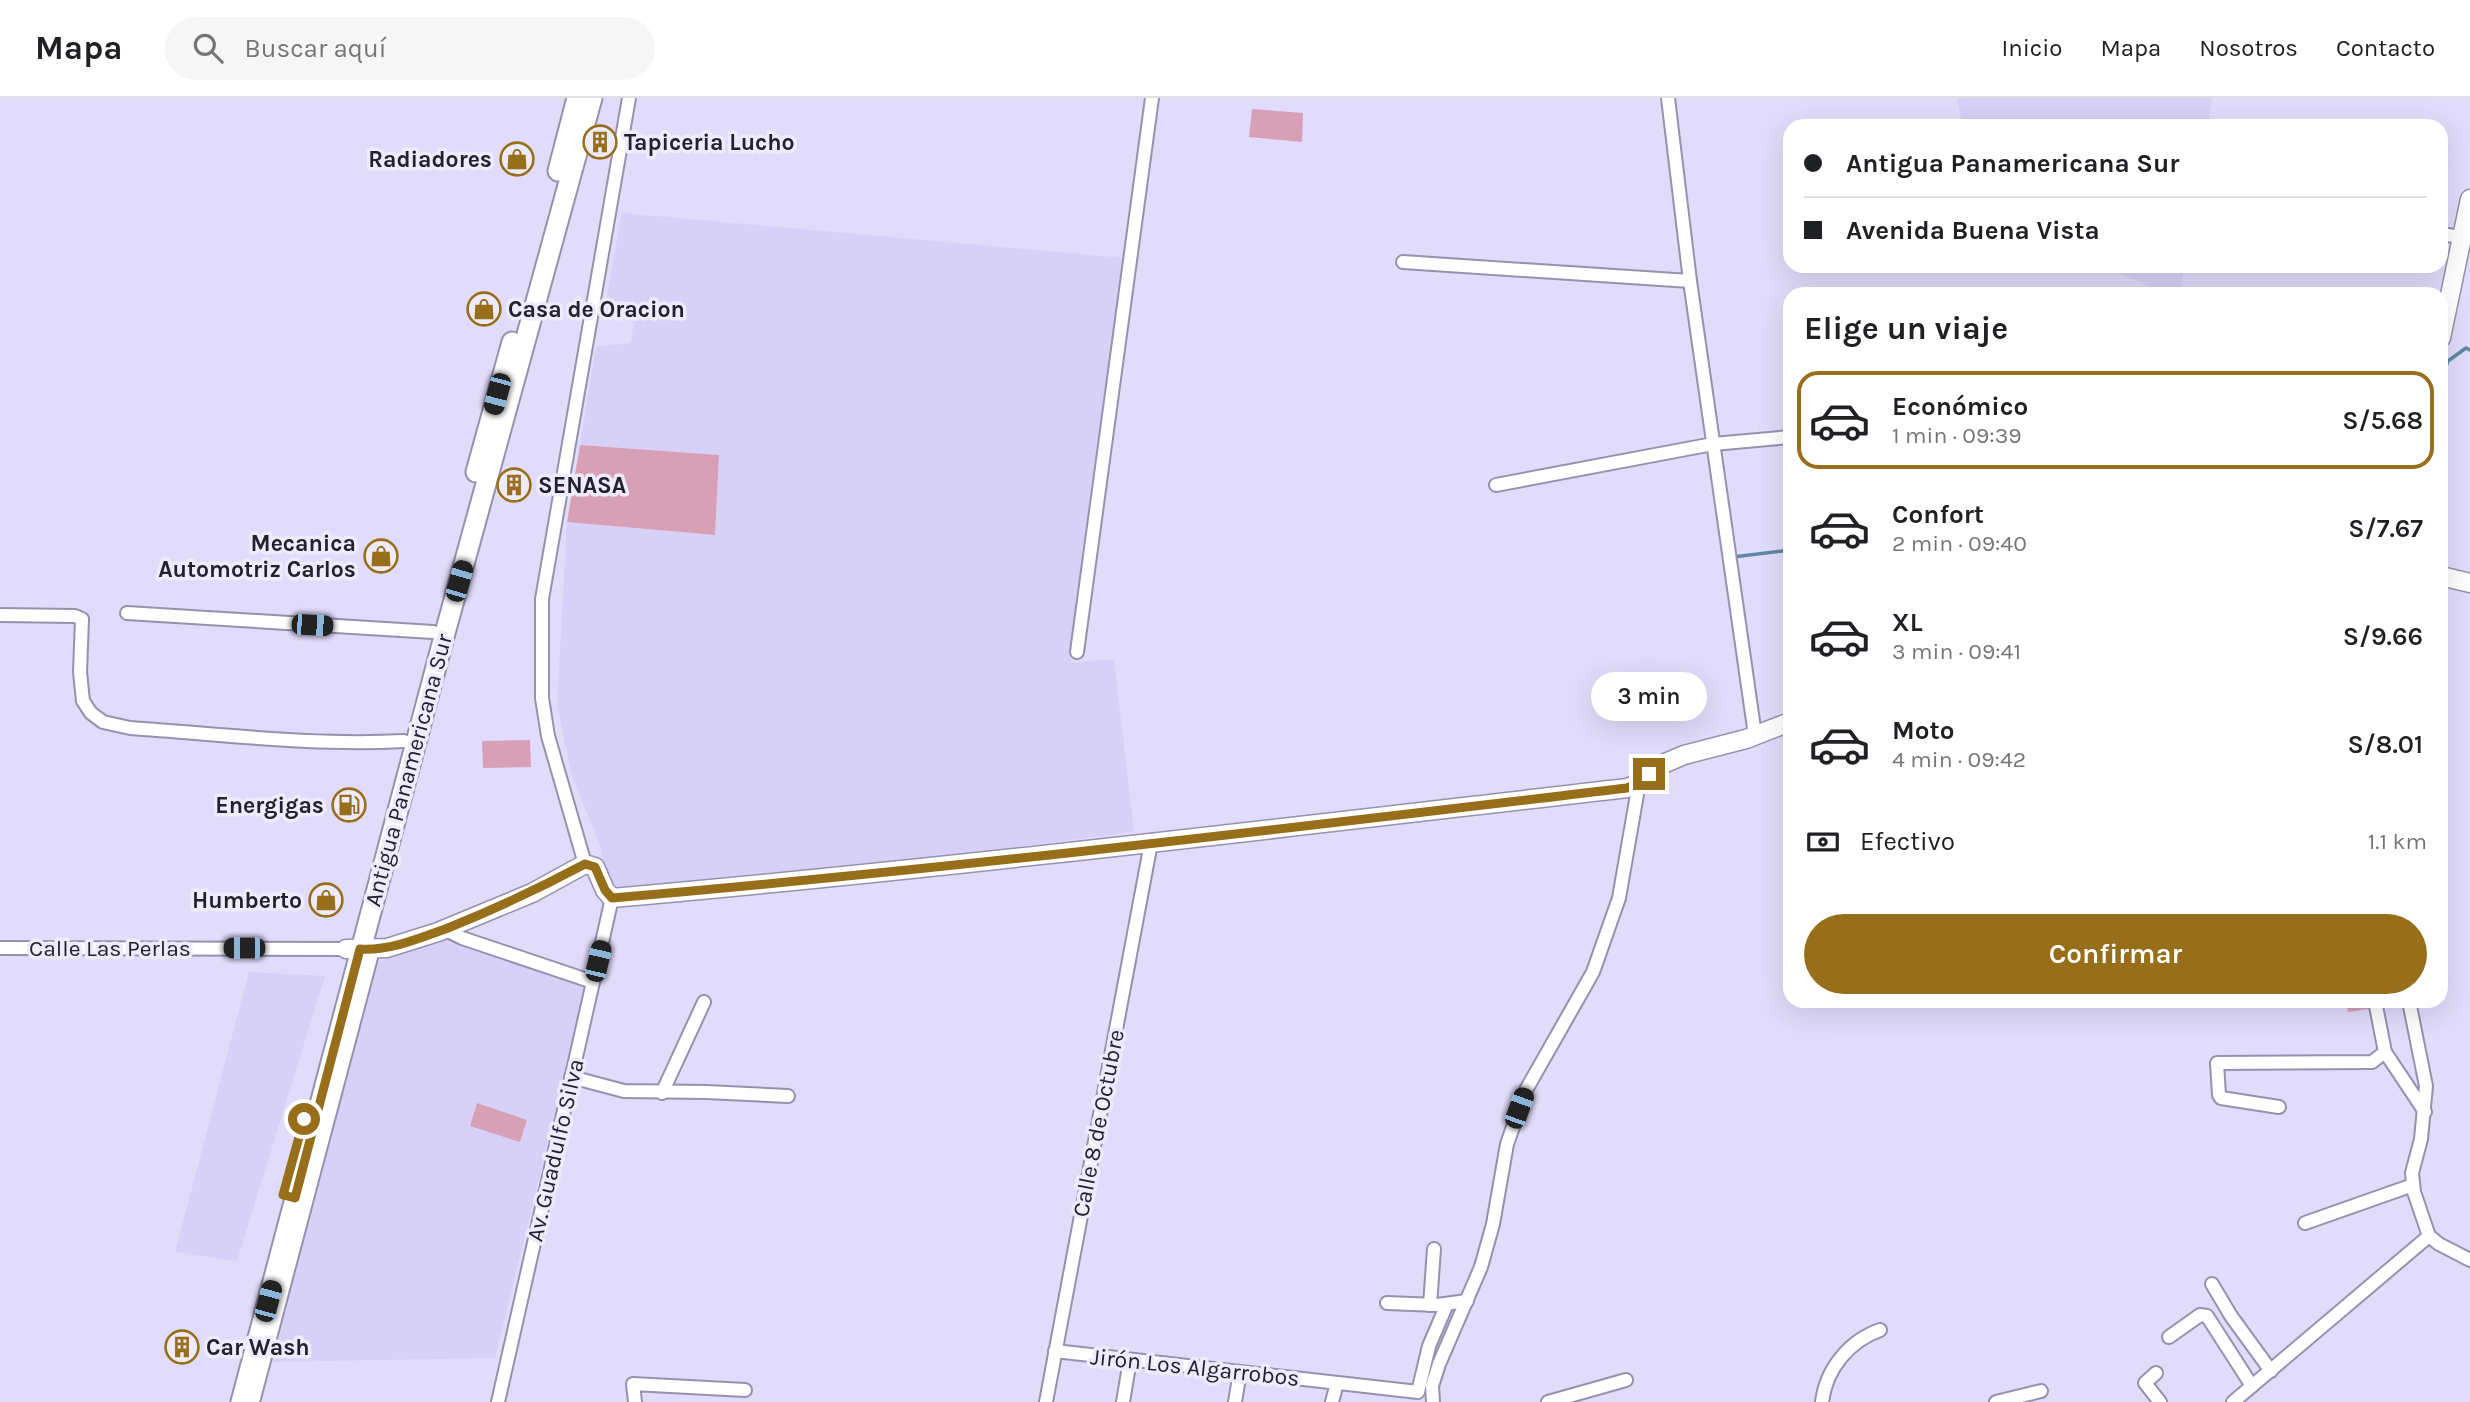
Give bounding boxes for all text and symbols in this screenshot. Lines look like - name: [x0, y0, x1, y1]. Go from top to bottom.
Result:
- search box: [165, 17, 655, 80]
- text: Mapa: [35, 29, 123, 67]
- icon: search: [189, 29, 227, 67]
- text: Buscar aquí: [245, 33, 386, 64]
- text: Inicio: [2001, 34, 2062, 62]
- text: Mapa: [2100, 34, 2161, 62]
- text: Nosotros: [2199, 34, 2298, 62]
- text: Contacto: [2336, 34, 2435, 62]
- building icon: Tapiceria Lucho: [581, 123, 619, 161]
- place label: Tapiceria Lucho: [624, 129, 795, 156]
- shop icon: Radiadores: [498, 140, 536, 178]
- place label: Radiadores: [368, 146, 492, 173]
- text: Antigua Panamericana Sur: [1846, 148, 2179, 179]
- text: Avenida Buena Vista: [1846, 215, 2100, 246]
- shop icon: Casa de Oracion: [465, 290, 503, 328]
- place label: Casa de Oracion: [508, 296, 685, 323]
- text: Elige un viaje: [1804, 310, 2008, 347]
- car: [482, 371, 513, 417]
- icon: car: [1808, 389, 1871, 452]
- text: Económico: [1892, 391, 2028, 422]
- text: S/5.68: [2342, 405, 2423, 436]
- text: 1 min · 09:39: [1892, 422, 2022, 449]
- building icon: SENASA: [495, 466, 533, 504]
- place label: SENASA: [538, 472, 626, 499]
- icon: car: [1808, 497, 1871, 560]
- text: Confort: [1892, 499, 1984, 530]
- text: S/7.67: [2348, 513, 2423, 544]
- place label: Mecanica Automotriz Carlos: [158, 530, 356, 583]
- text: 2 min · 09:40: [1892, 530, 2027, 557]
- shop icon: Mecanica Automotriz Carlos: [362, 537, 400, 575]
- car: [444, 558, 475, 604]
- icon: car: [1808, 605, 1871, 668]
- text: XL: [1892, 607, 1923, 638]
- car: [291, 613, 334, 637]
- text: S/9.66: [2343, 621, 2423, 652]
- street label: Antigua Panamericana Sur: [359, 630, 458, 909]
- text: 3 min · 09:41: [1892, 638, 2021, 665]
- callout: 3 min: [1591, 672, 1707, 722]
- text: 3 min: [1617, 683, 1681, 710]
- icon: car: [1808, 713, 1871, 776]
- text: Moto: [1892, 715, 1954, 746]
- text: S/8.01: [2348, 729, 2423, 760]
- text: 4 min · 09:42: [1892, 746, 2026, 773]
- route end: [1633, 758, 1665, 790]
- fuel station icon: Energigas: [330, 786, 368, 824]
- place label: Energigas: [215, 792, 324, 819]
- icon: cash: [1804, 823, 1842, 861]
- text: Efectivo: [1860, 826, 1955, 857]
- text: 1.1 km: [2368, 828, 2427, 855]
- shop icon: Humberto: [307, 881, 345, 919]
- place label: Humberto: [192, 887, 302, 914]
- button: Confirmar: [1804, 914, 2427, 994]
- street label: Calle Las Perlas: [29, 935, 191, 962]
- car: [224, 938, 266, 959]
- car: [584, 938, 613, 984]
- street label: Calle 8 de Octubre: [1067, 1027, 1130, 1219]
- street label: Av. Guadulfo Silva: [521, 1056, 590, 1244]
- car: [1502, 1085, 1537, 1131]
- route start: [288, 1103, 320, 1135]
- car: [253, 1278, 284, 1324]
- building icon: Car Wash: [163, 1328, 201, 1366]
- place label: Car Wash: [206, 1334, 310, 1361]
- street label: Jirón Los Algarrobos: [1089, 1343, 1301, 1392]

